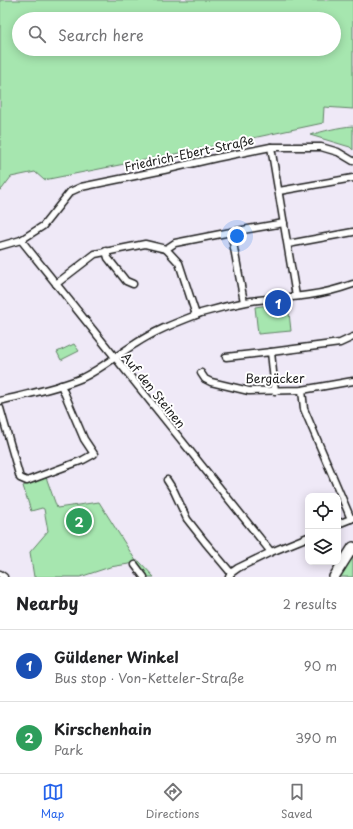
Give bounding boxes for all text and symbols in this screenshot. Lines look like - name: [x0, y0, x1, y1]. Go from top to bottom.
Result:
- search box: [12, 12, 341, 56]
- icon: search: [26, 23, 48, 45]
- text: Search here: [58, 23, 144, 46]
- street label: Friedrich-Ebert-Straße: [123, 130, 255, 176]
- your location: [227, 226, 247, 246]
- pin: 1: [265, 288, 291, 318]
- street label: Auf den Steinen: [118, 348, 190, 432]
- street label: Bergäcker: [245, 369, 305, 387]
- map controls: [305, 493, 341, 565]
- button: locate: [305, 493, 341, 529]
- pin: 2: [66, 506, 92, 536]
- button: layers: [305, 529, 341, 565]
- text: Nearby: [16, 590, 78, 616]
- text: 2 results: [283, 594, 337, 613]
- text: Güldener Winkel: [54, 645, 179, 668]
- text: 1: [26, 656, 32, 675]
- text: 90 m: [304, 656, 337, 675]
- text: Bus stop · Von-Ketteler-Straße: [54, 668, 244, 687]
- text: Kirschenhain: [54, 717, 152, 740]
- text: 2: [24, 728, 34, 747]
- text: 390 m: [295, 728, 337, 747]
- text: Park: [54, 740, 83, 759]
- tab: Map: [41, 781, 64, 822]
- tab: Directions: [146, 781, 199, 822]
- tab: Saved: [281, 781, 312, 822]

